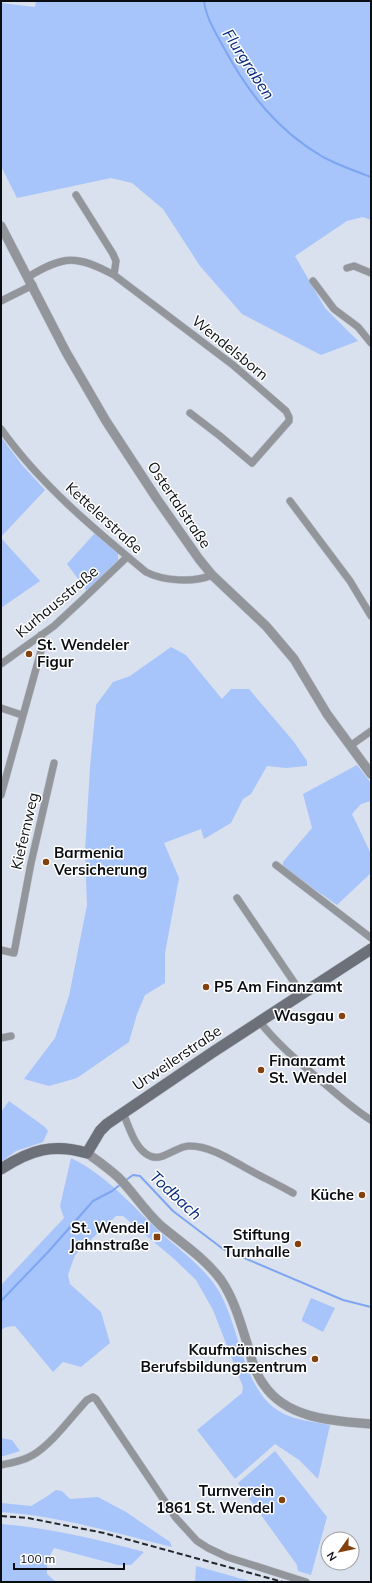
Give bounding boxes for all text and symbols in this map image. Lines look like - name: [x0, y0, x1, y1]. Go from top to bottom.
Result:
- water label: Flurgraben: [219, 25, 279, 103]
- street label: Wendelsborn: [188, 311, 272, 384]
- street label: Ostertalstraße: [143, 458, 215, 552]
- street label: Kettelerstraße: [62, 478, 147, 557]
- street label: Kurhausstraße: [11, 562, 102, 642]
- place label: St. Wendeler Figur: [37, 635, 129, 671]
- marker: St. Wendeler Figur: [24, 649, 34, 659]
- street label: Kiefernweg: [6, 790, 43, 871]
- place label: Barmenia Versicherung: [53, 843, 147, 879]
- marker: Barmenia Versicherung: [41, 857, 51, 867]
- place label: P5 Am Finanzamt: [214, 977, 342, 996]
- marker: P5 Am Finanzamt: [201, 982, 211, 992]
- place label: Wasgau: [274, 1006, 334, 1025]
- marker: Wasgau: [337, 1011, 347, 1021]
- street label: Urweilerstraße: [129, 1021, 225, 1094]
- place label: Finanzamt St. Wendel: [269, 1051, 347, 1087]
- marker: Finanzamt St. Wendel: [256, 1065, 266, 1075]
- water label: Todbach: [146, 1166, 206, 1224]
- place label: Küche: [310, 1185, 354, 1204]
- marker: Küche: [357, 1190, 367, 1200]
- place label: St. Wendel Jahnstraße: [70, 1218, 149, 1254]
- place label: Stiftung Turnhalle: [224, 1225, 290, 1261]
- marker: St. Wendel Jahnstraße: [152, 1232, 162, 1242]
- marker: Stiftung Turnhalle: [293, 1239, 303, 1249]
- place label: Kaufmännisches Berufsbildungszentrum: [140, 1340, 307, 1376]
- marker: Kaufmännisches Berufsbildungszentrum: [310, 1354, 320, 1364]
- place label: Turnverein 1861 St. Wendel: [156, 1481, 274, 1517]
- marker: Turnverein 1861 St. Wendel: [277, 1495, 287, 1505]
- north arrow: [320, 1531, 360, 1571]
- scale bar: [14, 1545, 124, 1571]
- text: N: [323, 1549, 340, 1564]
- text: 100 m: [20, 1551, 55, 1566]

